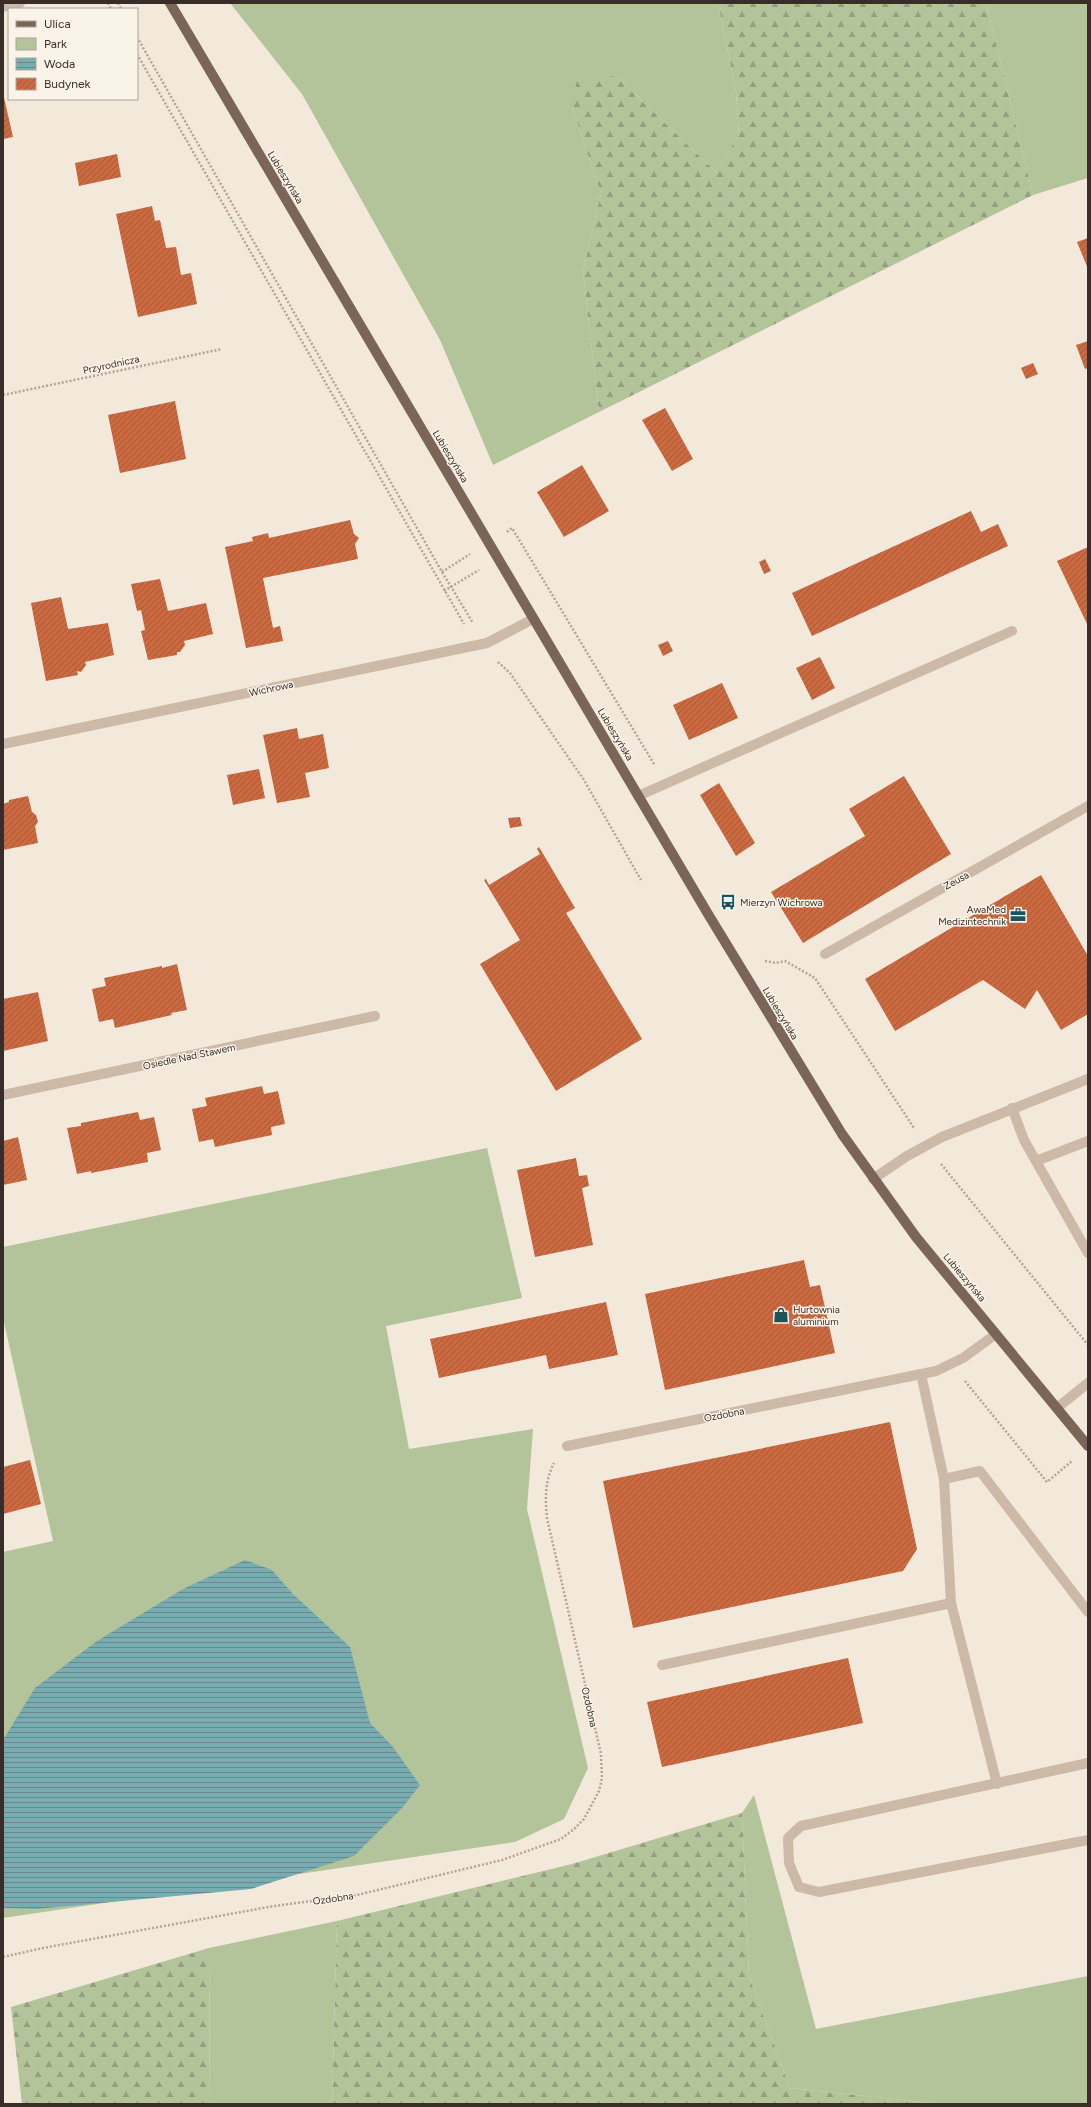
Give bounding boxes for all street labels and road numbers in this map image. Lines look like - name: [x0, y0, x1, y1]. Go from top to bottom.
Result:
- street label: Lubieszyńska: [265, 148, 306, 206]
- street label: Przyrodnicza: [82, 352, 141, 377]
- street label: Lubieszyńska: [430, 427, 471, 485]
- street label: Wichrowa: [248, 677, 294, 700]
- street label: Lubieszyńska: [595, 705, 636, 763]
- street label: Zeusa: [941, 868, 971, 893]
- street label: Lubieszyńska: [760, 984, 801, 1042]
- street label: Osiedle Nad Stawem: [142, 1040, 236, 1073]
- street label: Lubieszyńska: [941, 1250, 989, 1304]
- street label: Ozdobna: [703, 1404, 745, 1425]
- street label: Ozdobna: [579, 1686, 600, 1728]
- street label: Ozdobna: [312, 1889, 354, 1908]

